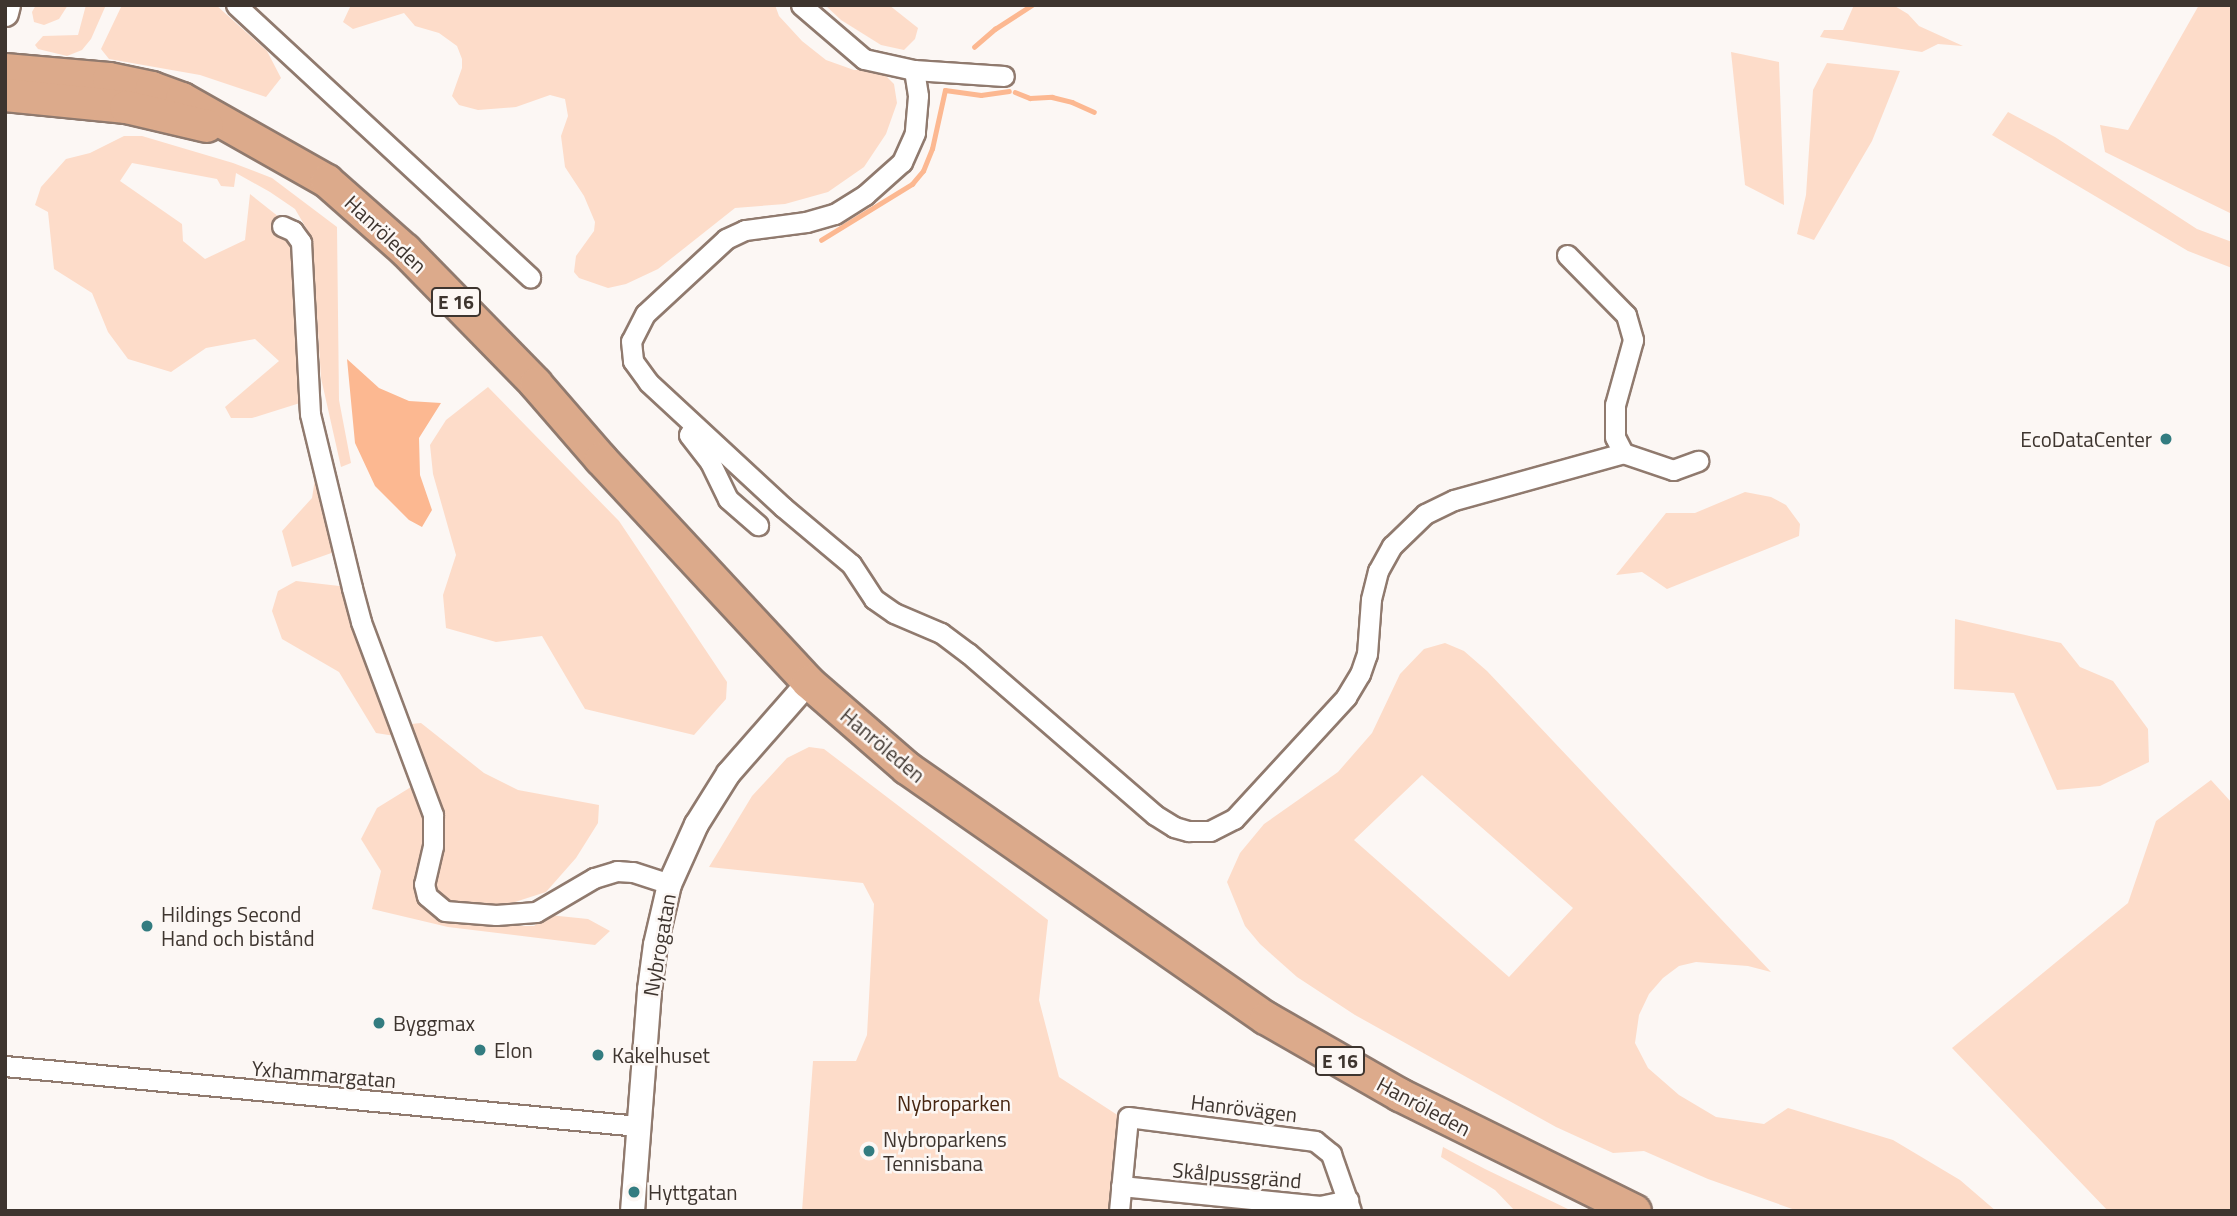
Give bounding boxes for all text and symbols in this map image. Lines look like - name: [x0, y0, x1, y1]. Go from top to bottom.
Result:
- street label: Hanröleden: [340, 190, 432, 278]
- road number: E 16: [430, 286, 482, 318]
- place label: EcoDataCenter: [2020, 426, 2152, 452]
- marker: EcoDataCenter: [2158, 431, 2174, 447]
- street label: Hanröleden: [836, 702, 930, 788]
- street label: Nybrogatan: [638, 892, 680, 998]
- place label: Hildings Second Hand och bistånd: [161, 901, 315, 951]
- marker: Hildings Second Hand och bistånd: [139, 918, 155, 934]
- place label: Byggmax: [393, 1010, 475, 1036]
- marker: Byggmax: [371, 1015, 387, 1031]
- place label: Elon: [494, 1037, 533, 1063]
- marker: Elon: [472, 1042, 488, 1058]
- place label: Kakelhuset: [612, 1042, 710, 1068]
- road number: E 16: [1314, 1046, 1366, 1077]
- marker: Kakelhuset: [590, 1047, 606, 1063]
- street label: Yxhammargatan: [251, 1055, 397, 1093]
- street label: Hanröleden: [1373, 1071, 1475, 1141]
- street label: Hanrövägen: [1189, 1089, 1299, 1127]
- park label: Nybroparken: [897, 1090, 1011, 1116]
- place label: Nybroparkens Tennisbana: [883, 1126, 1007, 1176]
- marker: Nybroparkens Tennisbana: [861, 1143, 877, 1159]
- street label: Skålpussgränd: [1171, 1157, 1303, 1193]
- place label: Hyttgatan: [648, 1179, 738, 1205]
- marker: Hyttgatan: [626, 1184, 642, 1200]

